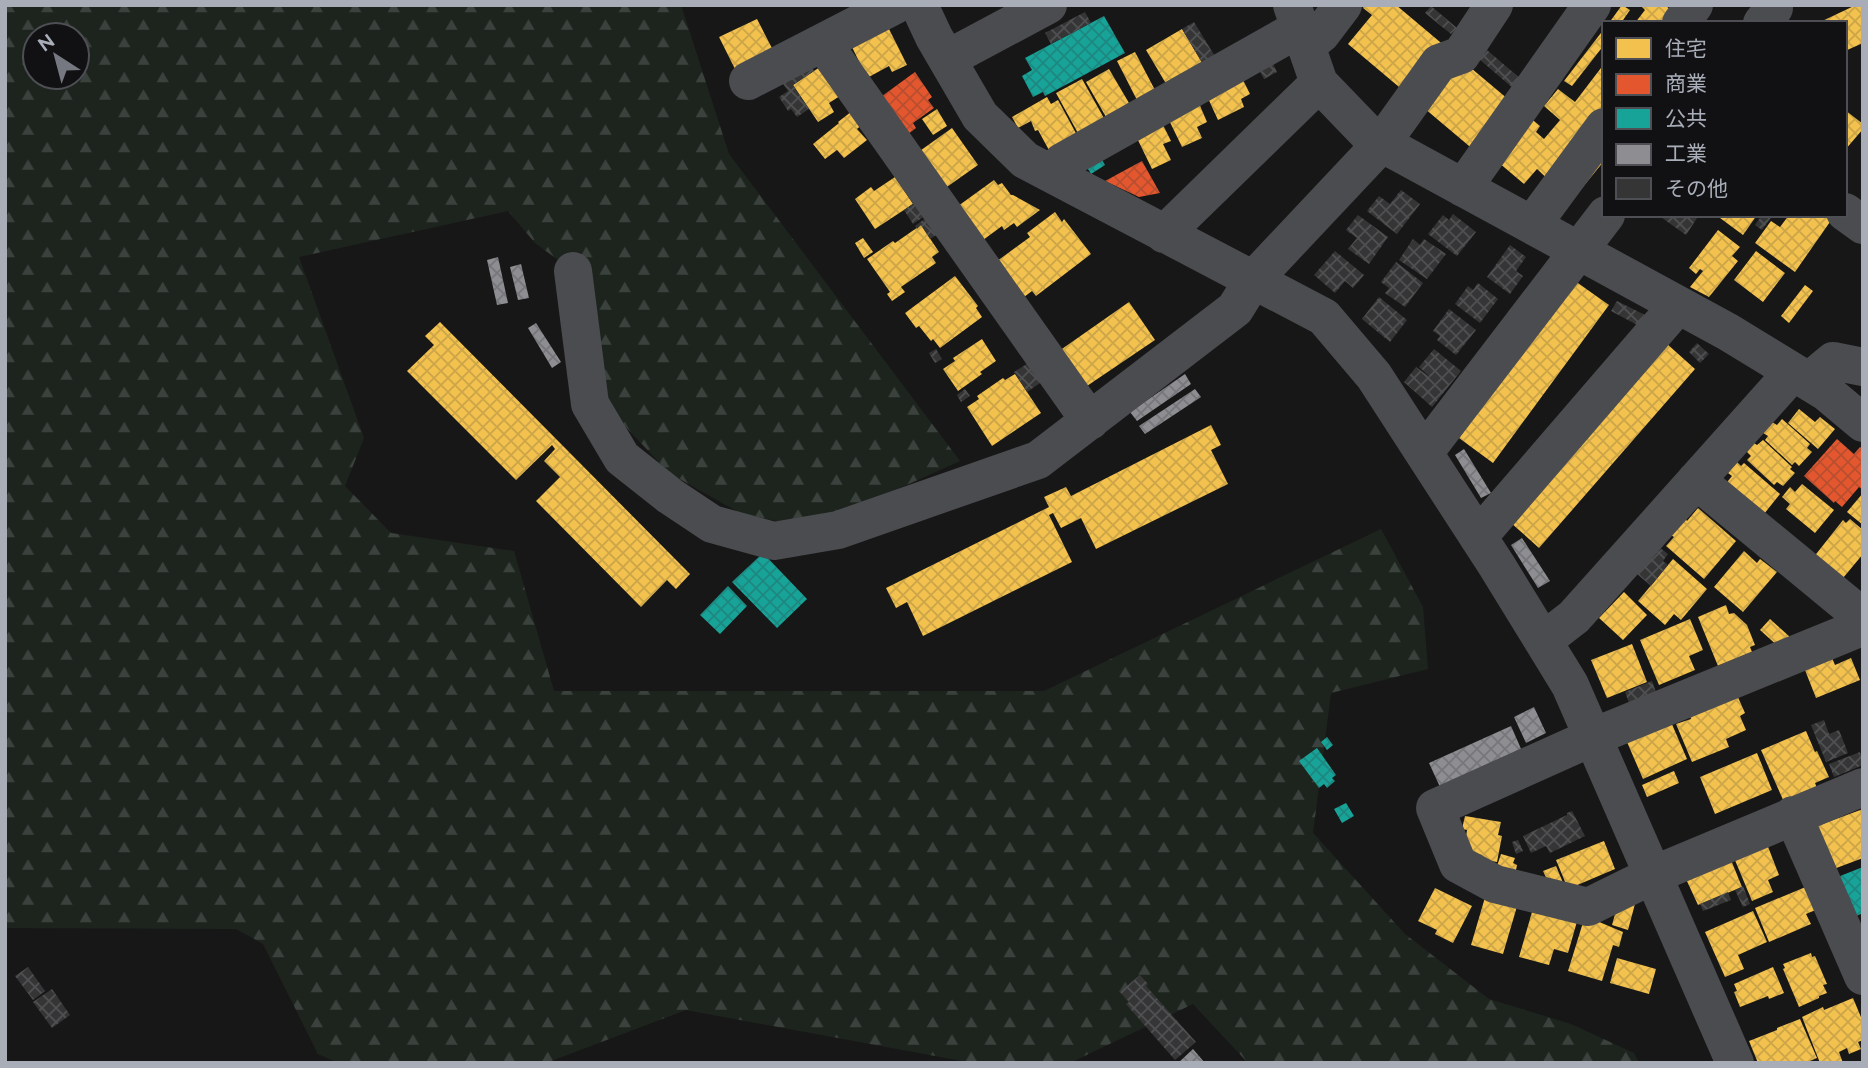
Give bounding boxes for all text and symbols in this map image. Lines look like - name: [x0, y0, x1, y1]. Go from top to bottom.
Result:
- north arrow: [21, 21, 91, 91]
- legend: [1602, 21, 1847, 217]
- text: N: [34, 29, 58, 55]
- text: 住宅: [1665, 36, 1707, 61]
- text: 商業: [1665, 71, 1707, 96]
- text: 公共: [1665, 106, 1707, 131]
- text: 工業: [1665, 141, 1707, 166]
- text: その他: [1665, 176, 1728, 201]

